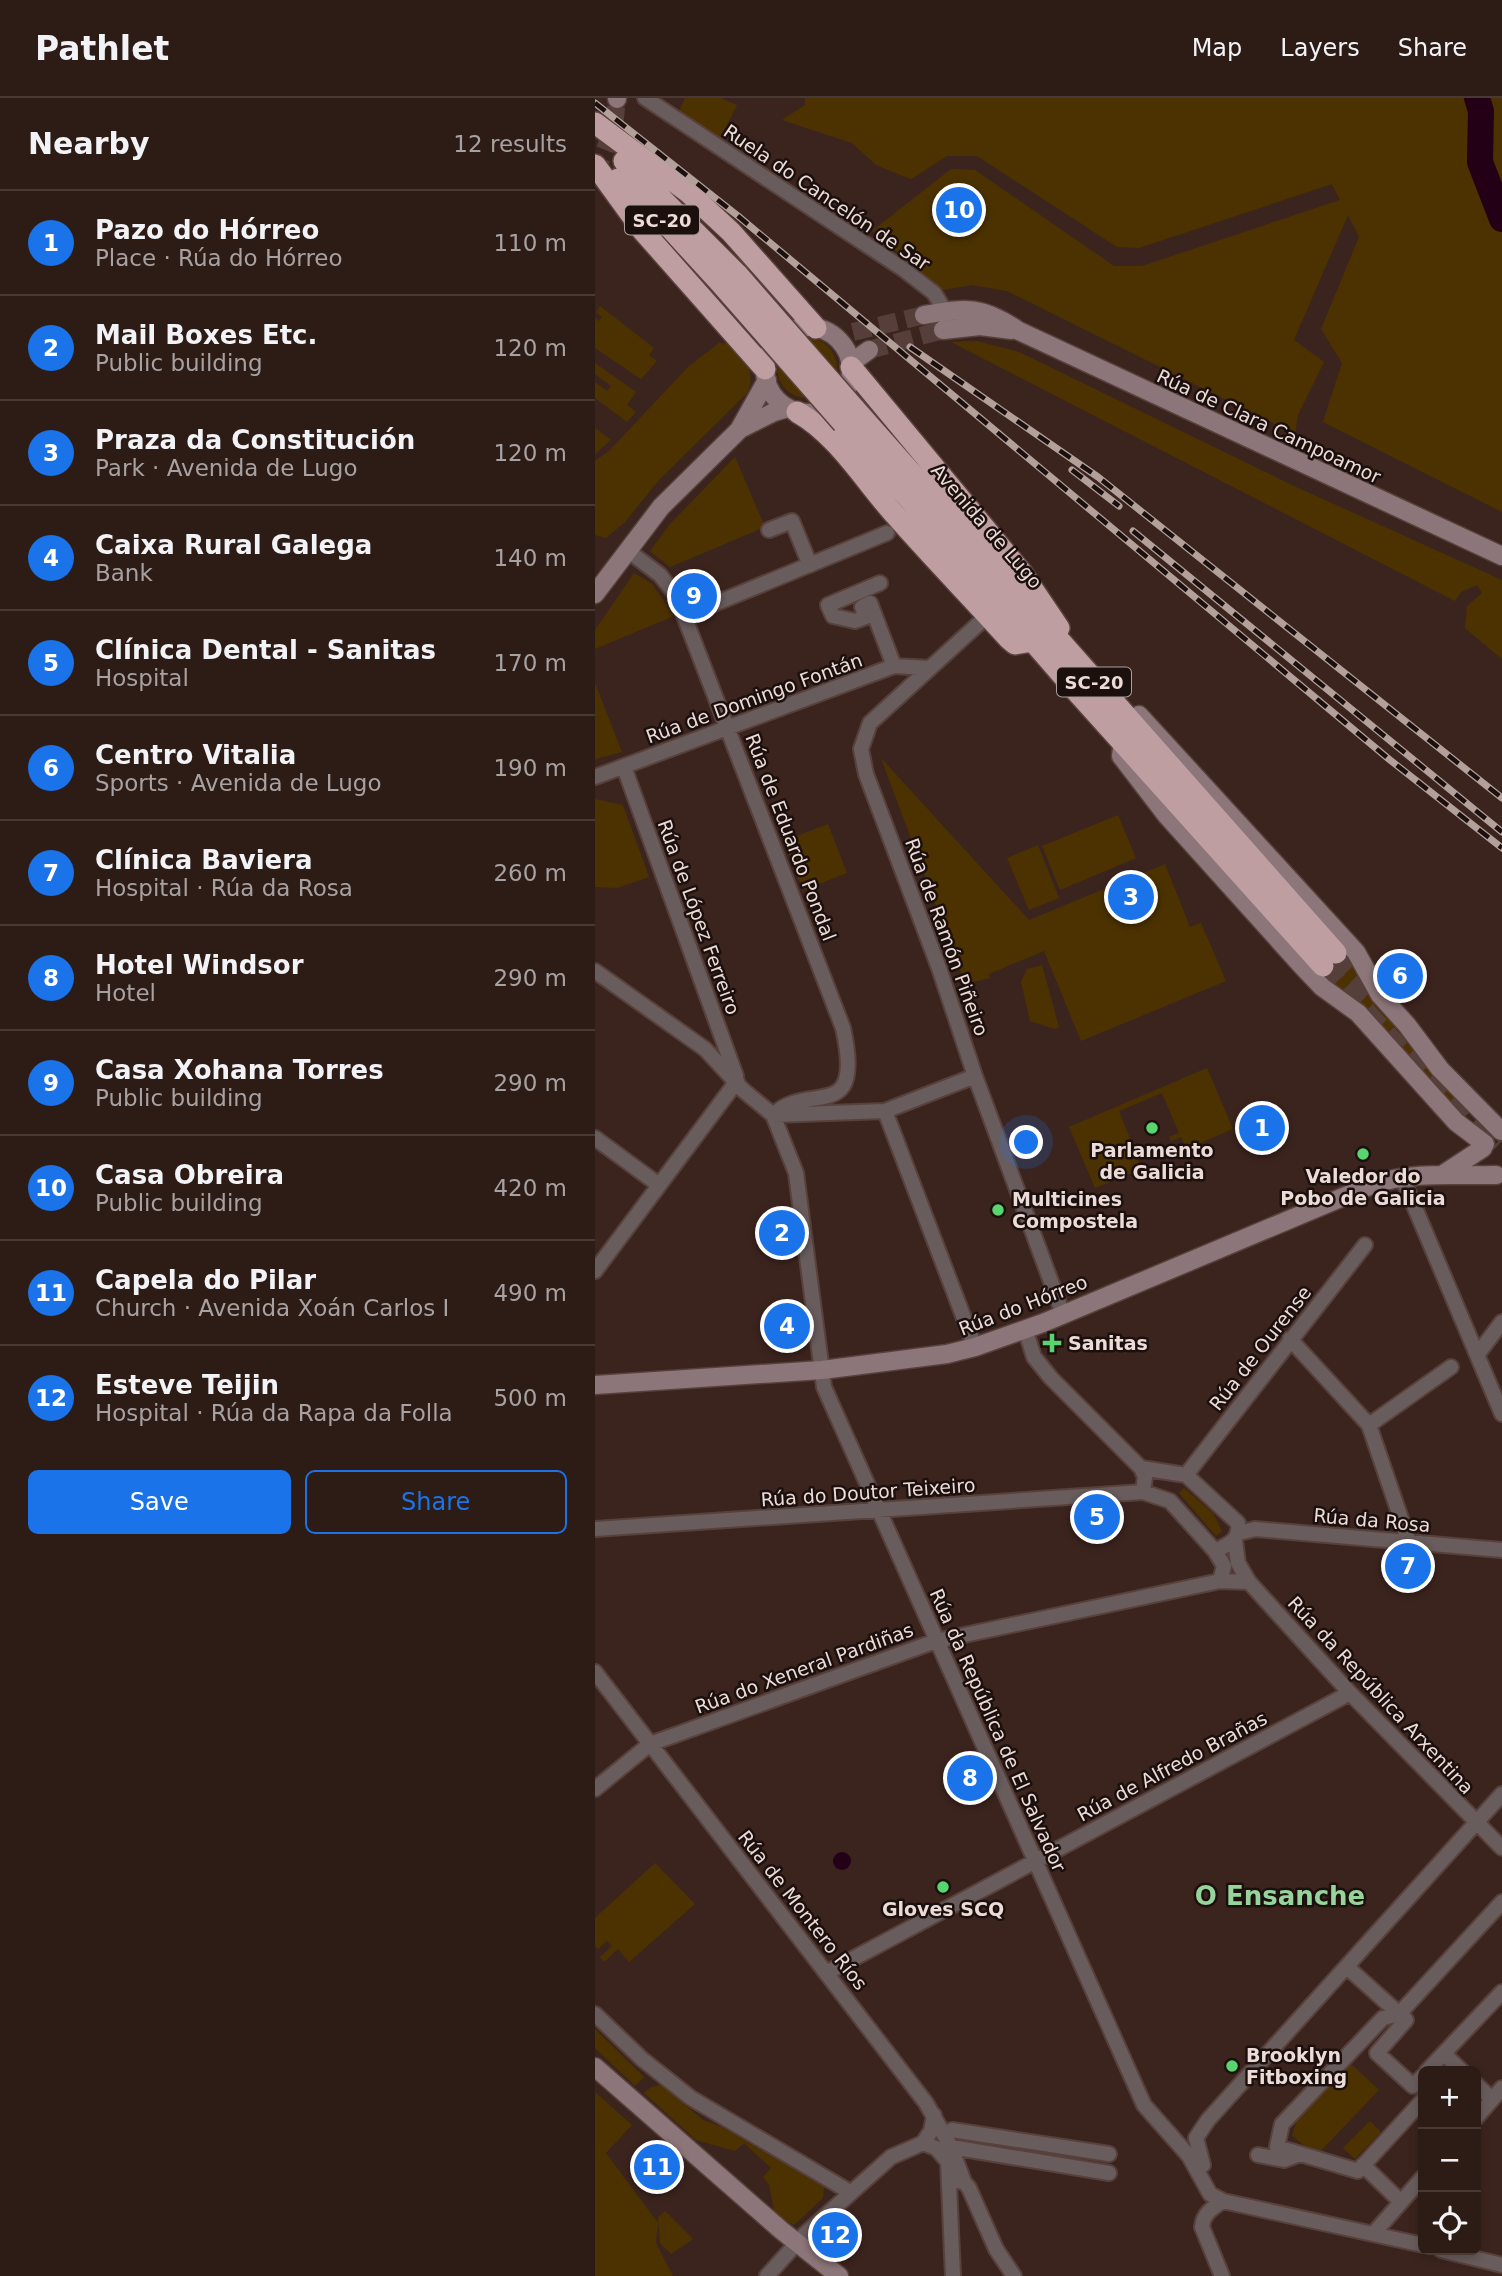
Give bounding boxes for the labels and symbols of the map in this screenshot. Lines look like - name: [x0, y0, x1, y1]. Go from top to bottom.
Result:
- street label: Ruela do Cancelón de Sar: [720, 120, 935, 274]
- pin: 10: [936, 184, 982, 236]
- road number: SC-20: [625, 205, 699, 234]
- street label: Rúa de Clara Campoamor: [1154, 364, 1384, 488]
- street label: Avenida de Lugo: [927, 459, 1047, 593]
- pin: 9: [671, 570, 717, 622]
- street label: Rúa de Domingo Fontán: [643, 649, 865, 747]
- road number: SC-20: [1057, 668, 1131, 696]
- street label: Rúa de Eduardo Pondal: [741, 730, 841, 944]
- street label: Rúa de López Ferreiro: [653, 816, 745, 1018]
- street label: Rúa de Ramón Piñeiro: [901, 835, 993, 1039]
- pin: 3: [1108, 871, 1154, 923]
- pin: 6: [1377, 950, 1423, 1002]
- pin: 1: [1239, 1102, 1285, 1154]
- marker: Parlamento de Galicia: [1144, 1120, 1160, 1136]
- your location: [1009, 1125, 1043, 1159]
- place label: Parlamento de Galicia: [1090, 1139, 1214, 1183]
- marker: Valedor do Pobo de Galicia: [1355, 1146, 1371, 1162]
- place label: Valedor do Pobo de Galicia: [1280, 1165, 1446, 1209]
- place label: Multicines Compostela: [1012, 1188, 1138, 1232]
- marker: Multicines Compostela: [990, 1202, 1006, 1218]
- pin: 2: [759, 1207, 805, 1259]
- street label: Rúa do Hórreo: [956, 1270, 1090, 1340]
- street label: Rúa de Ourense: [1205, 1282, 1315, 1414]
- pin: 4: [764, 1300, 810, 1352]
- place label: Sanitas: [1068, 1332, 1148, 1354]
- marker: Sanitas: [1042, 1333, 1062, 1353]
- street label: Rúa do Doutor Teixeiro: [760, 1474, 976, 1510]
- pin: 5: [1074, 1491, 1120, 1543]
- street label: Rúa da Rosa: [1313, 1504, 1431, 1536]
- pin: 7: [1385, 1540, 1431, 1592]
- street label: Rúa da República de El Salvador: [925, 1585, 1071, 1875]
- street label: Rúa da República Arxentina: [1284, 1592, 1478, 1798]
- street label: Rúa do Xeneral Pardiñas: [692, 1618, 916, 1718]
- street label: Rúa de Alfredo Brañas: [1073, 1707, 1271, 1825]
- pin: 8: [947, 1752, 993, 1804]
- street label: Rúa de Montero Ríos: [734, 1826, 872, 1994]
- marker: Gloves SCQ: [935, 1879, 951, 1895]
- district label: O Ensanche: [1195, 1881, 1365, 1911]
- place label: Gloves SCQ: [882, 1898, 1004, 1920]
- place label: Brooklyn Fitboxing: [1246, 2044, 1347, 2088]
- marker: Brooklyn Fitboxing: [1224, 2058, 1240, 2074]
- pin: 11: [634, 2141, 680, 2193]
- pin: 12: [812, 2209, 858, 2261]

